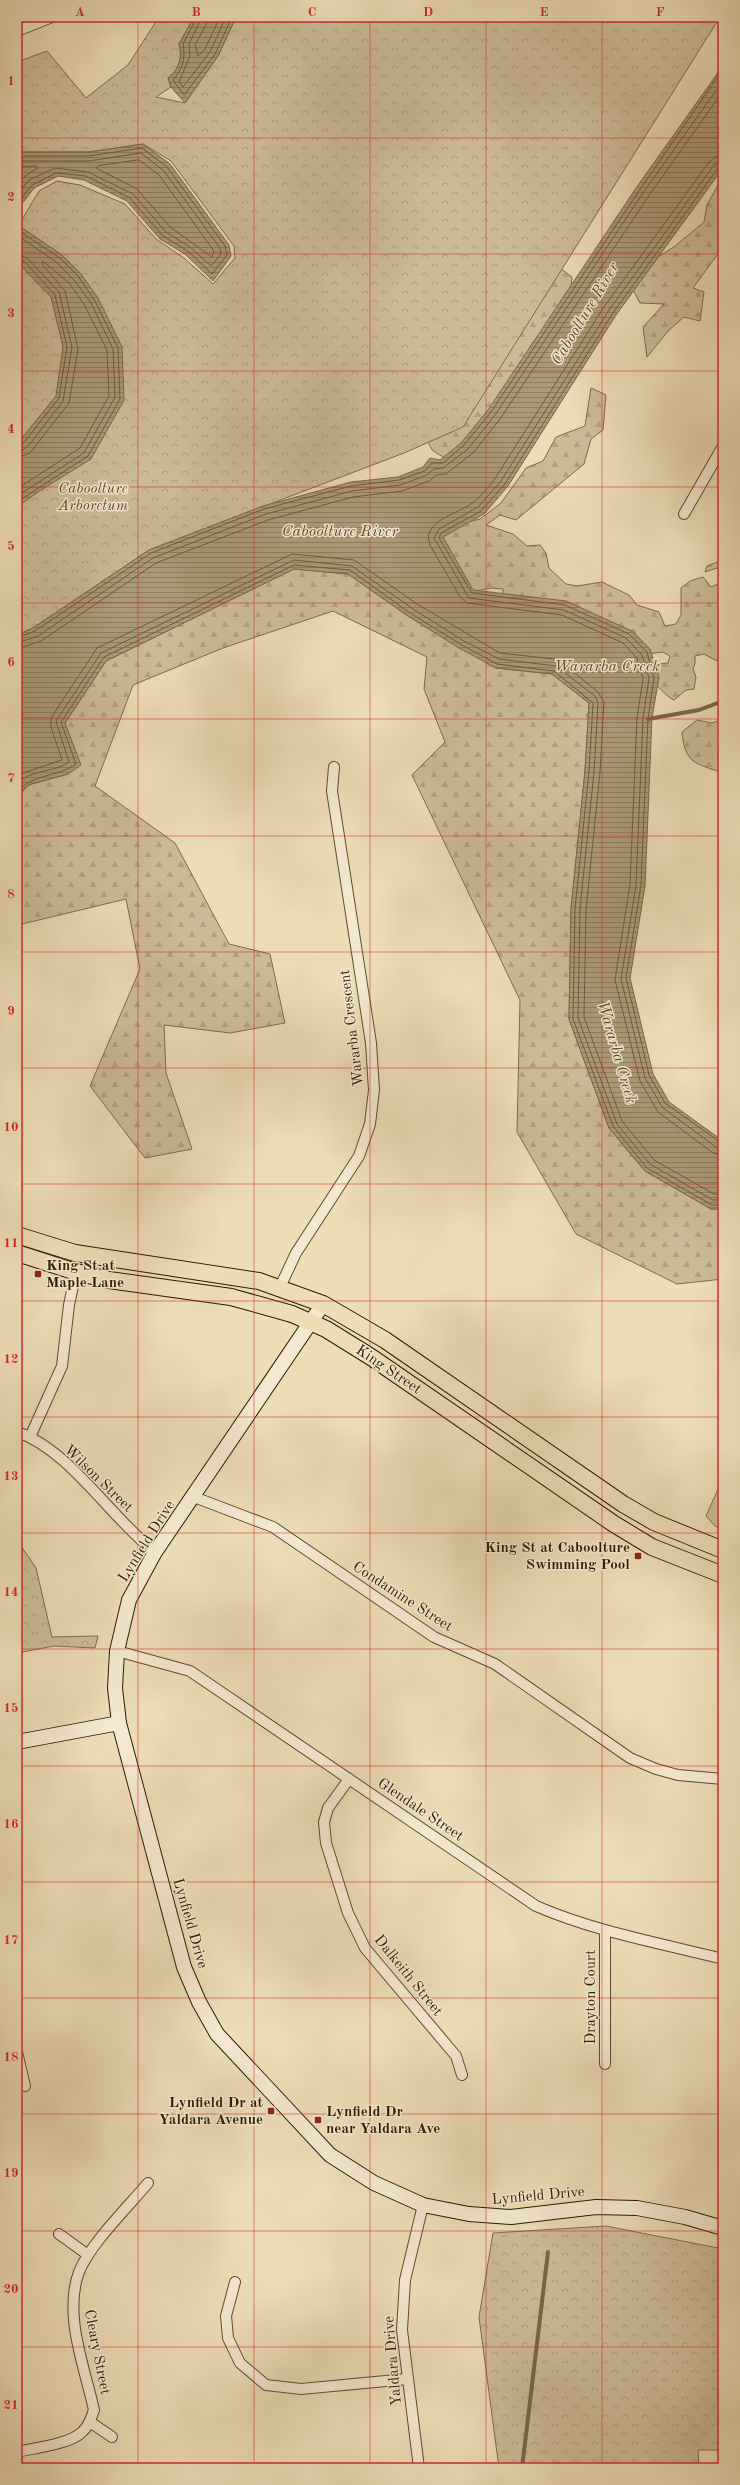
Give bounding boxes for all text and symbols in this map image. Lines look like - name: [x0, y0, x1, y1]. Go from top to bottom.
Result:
- text: A: [75, 6, 85, 19]
- text: B: [191, 6, 201, 19]
- text: C: [308, 6, 316, 19]
- text: D: [423, 6, 433, 19]
- text: E: [540, 6, 549, 19]
- text: F: [656, 6, 665, 19]
- text: 1: [7, 75, 15, 88]
- text: 2: [7, 191, 15, 204]
- water label: Caboolture River: [549, 259, 623, 368]
- text: 3: [7, 307, 15, 320]
- text: 4: [7, 423, 15, 436]
- park label: Caboolture Arboretum: [57, 482, 128, 514]
- water label: Caboolture River: [282, 524, 399, 540]
- text: 5: [7, 540, 15, 553]
- text: 6: [7, 656, 15, 669]
- water label: Wararba Creek: [554, 659, 660, 675]
- text: 7: [7, 772, 15, 785]
- text: 8: [7, 888, 15, 901]
- street label: Wararba Crescent: [338, 969, 367, 1087]
- water label: Wararba Creek: [594, 999, 638, 1106]
- text: 9: [7, 1005, 15, 1018]
- text: 10: [3, 1121, 19, 1134]
- text: 11: [3, 1237, 19, 1250]
- place label: King St at Maple Lane: [46, 1259, 124, 1291]
- marker: King St at Maple Lane: [33, 1269, 43, 1279]
- street label: King Street: [353, 1343, 424, 1398]
- text: 12: [3, 1353, 19, 1366]
- street label: Wilson Street: [61, 1443, 135, 1516]
- text: 13: [3, 1470, 19, 1483]
- street label: Lynfield Drive: [116, 1498, 178, 1585]
- place label: King St at Caboolture Swimming Pool: [484, 1541, 630, 1573]
- marker: King St at Caboolture Swimming Pool: [633, 1551, 643, 1561]
- street label: Condamine Street: [350, 1559, 455, 1635]
- text: 14: [3, 1586, 19, 1599]
- text: 15: [3, 1702, 19, 1715]
- street label: Glendale Street: [375, 1776, 466, 1844]
- text: 16: [3, 1818, 19, 1831]
- street label: Lynfield Drive: [170, 1877, 210, 1970]
- street label: Dalkeith Street: [371, 1933, 445, 2019]
- text: 17: [3, 1934, 19, 1947]
- street label: Drayton Court: [584, 1950, 599, 2044]
- text: 18: [3, 2051, 19, 2064]
- place label: Lynfield Dr at Yaldara Avenue: [159, 2096, 264, 2128]
- place label: Lynfield Dr near Yaldara Ave: [326, 2105, 440, 2137]
- marker: Lynfield Dr at Yaldara Avenue: [266, 2106, 276, 2116]
- marker: Lynfield Dr near Yaldara Ave: [313, 2115, 323, 2125]
- text: 19: [3, 2167, 19, 2180]
- street label: Lynfield Drive: [491, 2185, 585, 2208]
- text: 20: [3, 2283, 19, 2296]
- street label: Cleary Street: [81, 2308, 112, 2396]
- street label: Yaldara Drive: [382, 2315, 405, 2407]
- text: 21: [3, 2399, 19, 2412]

